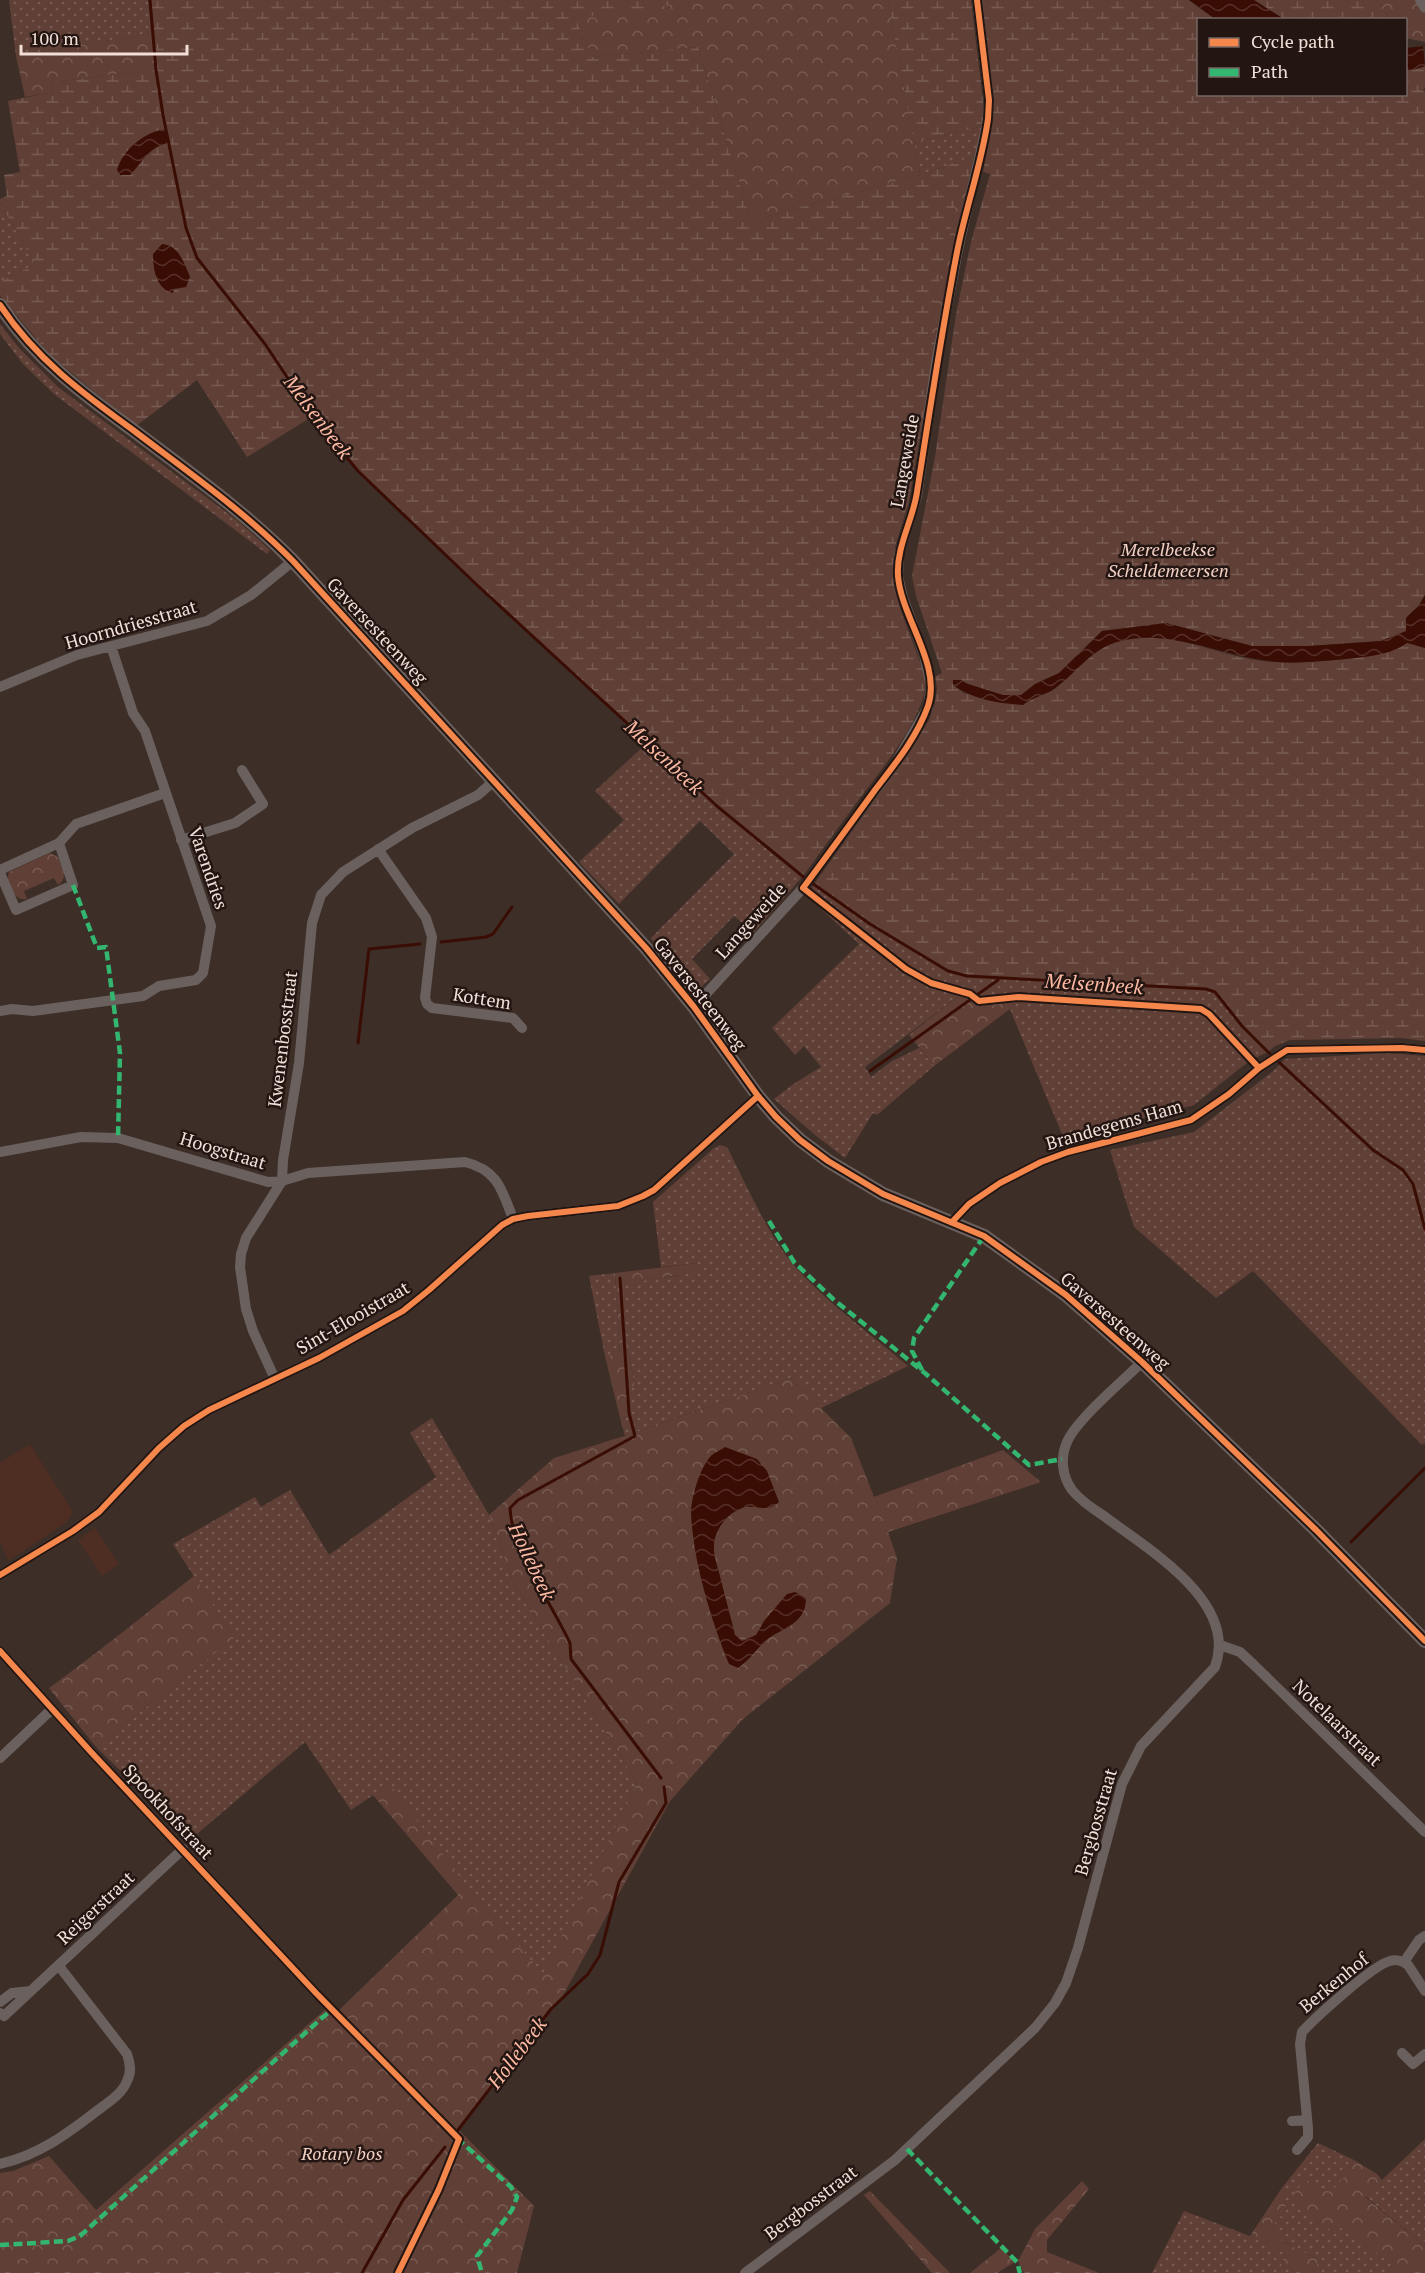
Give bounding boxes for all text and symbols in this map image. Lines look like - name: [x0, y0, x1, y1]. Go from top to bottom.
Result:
- scale bar: [21, 18, 188, 56]
- legend: [1197, 18, 1407, 96]
- text: 100 m: [30, 26, 79, 50]
- text: Cycle path: [1251, 29, 1335, 53]
- text: Path: [1251, 59, 1288, 83]
- water label: Melsenbeek: [277, 368, 359, 464]
- street label: Langeweide: [884, 412, 924, 509]
- park label: Merelbeekse Scheldemeersen: [1107, 537, 1229, 582]
- street label: Gaversesteenweg: [322, 572, 434, 689]
- street label: Hoorndriesstraat: [62, 594, 200, 654]
- water label: Melsenbeek: [618, 712, 710, 800]
- street label: Varendries: [184, 823, 234, 912]
- street label: Langeweide: [710, 877, 791, 964]
- street label: Gaversesteenweg: [649, 932, 753, 1055]
- water label: Melsenbeek: [1043, 967, 1145, 1000]
- street label: Kwenenbosstraat: [262, 969, 302, 1108]
- street label: Kottem: [451, 982, 513, 1015]
- street label: Brandegems Ham: [1043, 1093, 1185, 1155]
- street label: Hoogstraat: [177, 1126, 270, 1175]
- street label: Gaversesteenweg: [1056, 1266, 1176, 1375]
- street label: Sint-Elooistraat: [292, 1275, 414, 1359]
- water label: Hollebeek: [502, 1518, 562, 1605]
- street label: Notelaarstraat: [1288, 1674, 1388, 1771]
- street label: Spookhofstraat: [118, 1759, 219, 1864]
- street label: Bergbosstraat: [1068, 1765, 1122, 1878]
- street label: Reigerstraat: [52, 1865, 139, 1949]
- street label: Berkenhof: [1294, 1946, 1374, 2018]
- water label: Hollebeek: [480, 2011, 553, 2095]
- park label: Rotary bos: [300, 2141, 383, 2165]
- street label: Bergbosstraat: [759, 2159, 862, 2245]

